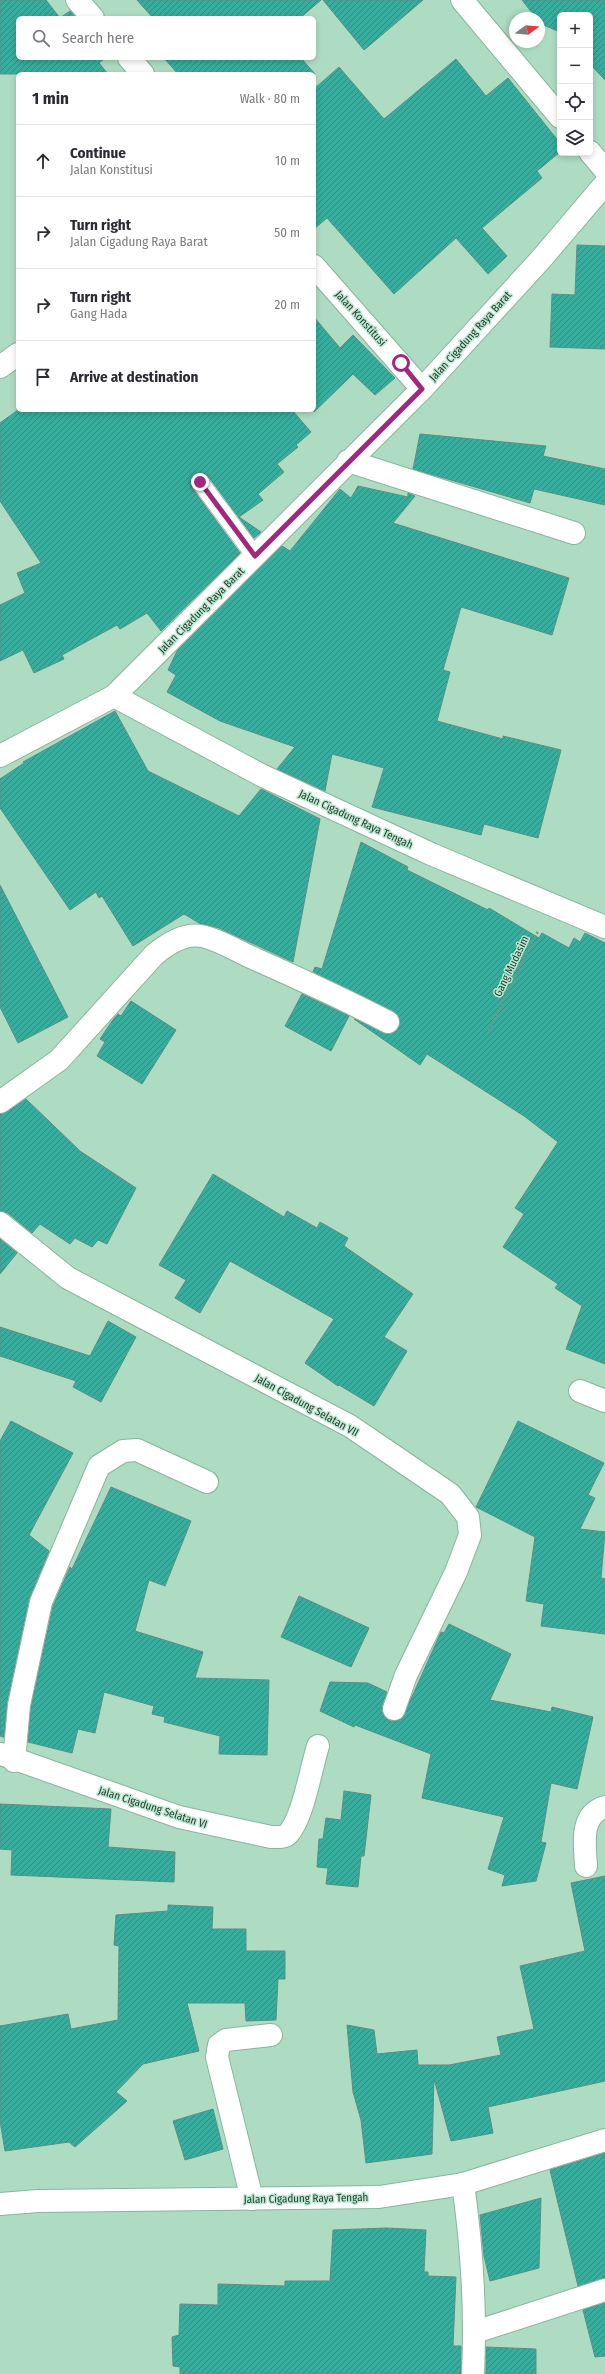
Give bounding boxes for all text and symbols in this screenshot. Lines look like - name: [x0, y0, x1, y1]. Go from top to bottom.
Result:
- north arrow: [509, 12, 545, 48]
- map controls: [557, 12, 593, 156]
- button: +: [557, 12, 593, 48]
- search box: [16, 16, 316, 60]
- icon: search: [30, 27, 52, 49]
- text: Search here: [62, 29, 134, 47]
- button: −: [557, 48, 593, 84]
- button: locate: [557, 84, 593, 120]
- text: 1 min: [32, 88, 69, 109]
- text: Walk · 80 m: [240, 91, 300, 106]
- button: layers: [557, 120, 593, 156]
- text: Continue: [70, 144, 126, 162]
- icon: ahead: [32, 150, 54, 172]
- text: 10 m: [275, 153, 300, 168]
- text: Jalan Konstitusi: [70, 162, 153, 177]
- text: Turn right: [70, 216, 131, 234]
- icon: right: [32, 222, 54, 244]
- text: 50 m: [274, 225, 300, 240]
- text: Jalan Cigadung Raya Barat: [70, 234, 208, 249]
- text: Turn right: [70, 288, 131, 306]
- street label: Jalan Konstitusi: [332, 288, 389, 349]
- street label: Jalan Cigadung Raya Barat: [427, 288, 514, 384]
- icon: right: [32, 294, 54, 316]
- text: 20 m: [274, 297, 300, 312]
- text: Gang Hada: [70, 306, 127, 321]
- route start: [392, 354, 410, 372]
- icon: arrive: [32, 366, 54, 388]
- text: Arrive at destination: [70, 368, 198, 386]
- route end: [191, 473, 209, 491]
- street label: Jalan Cigadung Raya Barat: [156, 564, 247, 656]
- street label: Jalan Cigadung Raya Tengah: [297, 787, 415, 852]
- street label: Gang Mudasim: [491, 934, 532, 999]
- street label: Jalan Cigadung Selatan VII: [253, 1371, 361, 1439]
- street label: Jalan Cigadung Selatan VI: [97, 1784, 209, 1831]
- street label: Jalan Cigadung Raya Tengah: [244, 2191, 368, 2206]

